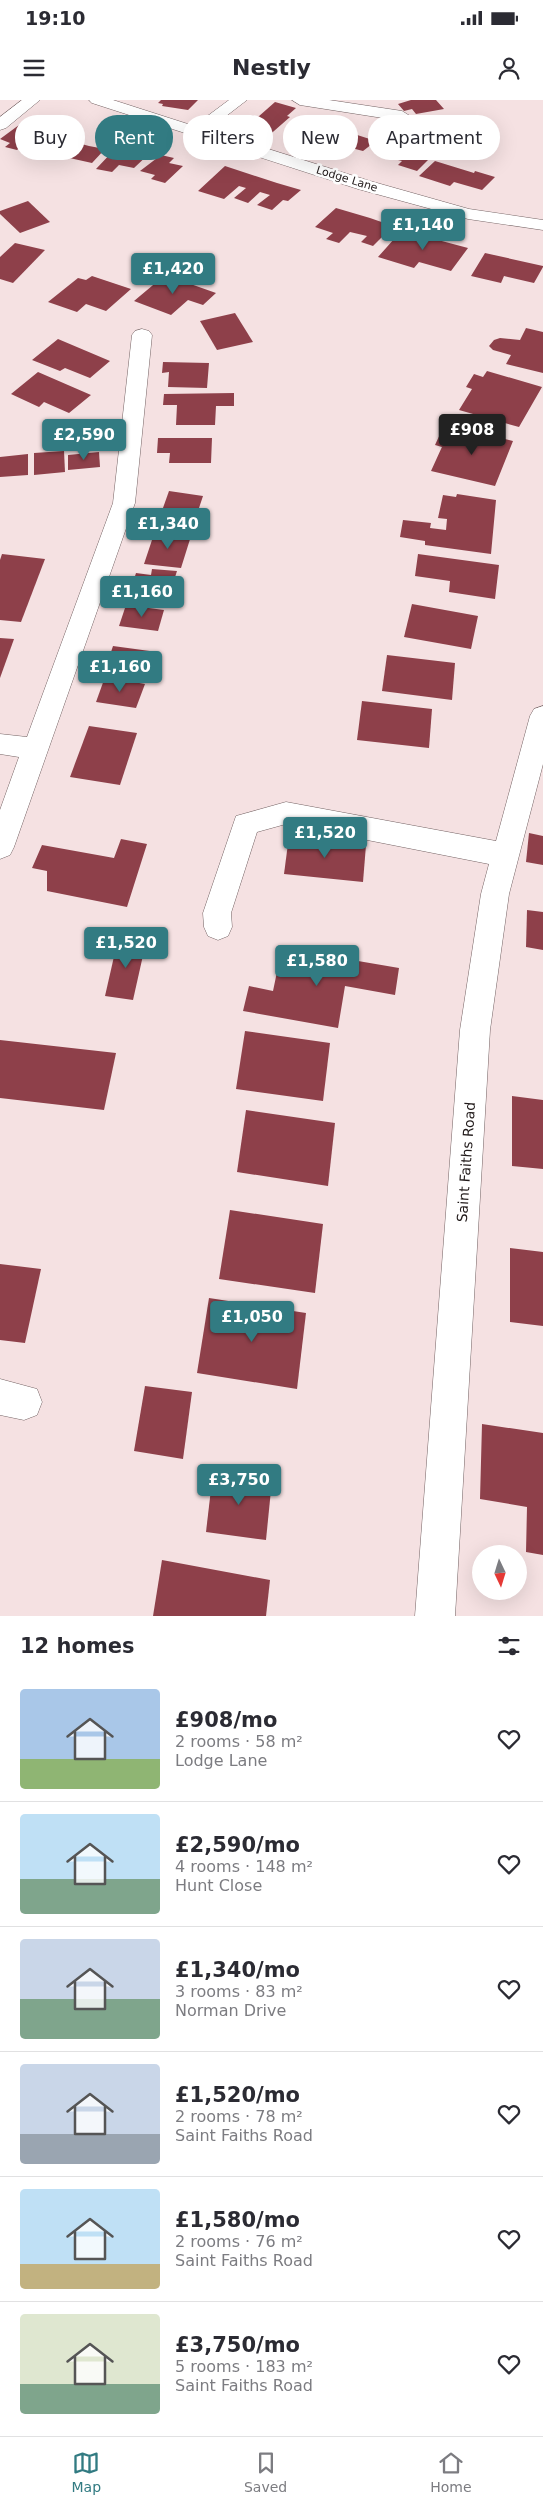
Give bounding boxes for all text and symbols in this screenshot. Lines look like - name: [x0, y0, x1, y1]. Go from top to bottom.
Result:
- text: 19:10: [25, 7, 85, 29]
- icon: menu: [20, 54, 48, 82]
- icon: person: [495, 54, 523, 82]
- text: Nestly: [232, 55, 311, 80]
- chip: Buy: [15, 115, 85, 160]
- chip: Rent: [95, 115, 173, 160]
- chip: Filters: [183, 115, 273, 160]
- chip: New: [283, 115, 358, 160]
- chip: Apartment: [368, 115, 500, 160]
- street label: Lodge Lane: [315, 163, 379, 195]
- pin: £1,140: [382, 208, 464, 251]
- text: £1,140: [392, 215, 454, 234]
- pin: £1,420: [132, 252, 214, 295]
- text: £1,420: [142, 259, 204, 278]
- pin: £908: [442, 414, 502, 456]
- pin: £2,590: [43, 418, 125, 461]
- text: £908: [450, 420, 494, 439]
- text: £2,590: [53, 425, 115, 444]
- pin: £1,340: [127, 508, 209, 550]
- text: £1,340: [137, 514, 199, 533]
- pin: £1,160: [101, 576, 183, 618]
- text: £1,160: [111, 582, 173, 601]
- pin: £1,160: [79, 650, 161, 693]
- text: £1,160: [89, 657, 151, 676]
- pin: £1,520: [284, 816, 366, 859]
- text: £1,520: [294, 823, 356, 842]
- pin: £1,520: [85, 926, 167, 969]
- text: £1,520: [95, 933, 157, 952]
- pin: £1,580: [276, 944, 358, 987]
- text: £1,580: [286, 951, 348, 970]
- street label: Saint Faiths Road: [454, 1101, 478, 1223]
- pin: £1,050: [211, 1300, 293, 1343]
- text: £1,050: [221, 1307, 283, 1326]
- pin: £3,750: [198, 1464, 280, 1506]
- text: £3,750: [208, 1470, 270, 1489]
- north arrow: [472, 1545, 528, 1600]
- map controls: [472, 1545, 527, 1600]
- icon: filters: [495, 1632, 523, 1660]
- text: 12 homes: [20, 1634, 135, 1658]
- text: £908/mo: [175, 1708, 277, 1732]
- icon: home: [60, 1709, 120, 1769]
- icon: heart: [495, 1725, 523, 1753]
- text: 2 rooms · 58 m²: [175, 1732, 303, 1751]
- text: Lodge Lane: [175, 1751, 267, 1770]
- text: £2,590/mo: [175, 1833, 300, 1857]
- icon: home: [60, 1834, 120, 1894]
- icon: heart: [495, 1850, 523, 1878]
- text: 4 rooms · 148 m²: [175, 1857, 313, 1876]
- text: Hunt Close: [175, 1876, 262, 1895]
- text: £1,340/mo: [175, 1958, 300, 1982]
- icon: home: [60, 1959, 120, 2019]
- icon: heart: [495, 1975, 523, 2003]
- text: 3 rooms · 83 m²: [175, 1982, 303, 2001]
- text: Norman Drive: [175, 2001, 286, 2020]
- text: £1,520/mo: [175, 2083, 300, 2107]
- icon: home: [60, 2084, 120, 2144]
- icon: heart: [495, 2100, 523, 2128]
- text: 2 rooms · 78 m²: [175, 2107, 303, 2126]
- text: Saint Faiths Road: [175, 2126, 313, 2145]
- text: £1,580/mo: [175, 2208, 300, 2232]
- icon: home: [60, 2209, 120, 2269]
- icon: heart: [495, 2225, 523, 2253]
- text: 2 rooms · 76 m²: [175, 2232, 303, 2251]
- text: Saint Faiths Road: [175, 2251, 313, 2270]
- text: £3,750/mo: [175, 2333, 300, 2357]
- icon: home: [60, 2334, 120, 2394]
- icon: heart: [495, 2350, 523, 2378]
- text: 5 rooms · 183 m²: [175, 2357, 313, 2376]
- text: Saint Faiths Road: [175, 2376, 313, 2395]
- tab: Map: [71, 2449, 101, 2495]
- tab: Saved: [244, 2449, 287, 2495]
- tab: Home: [430, 2449, 472, 2495]

